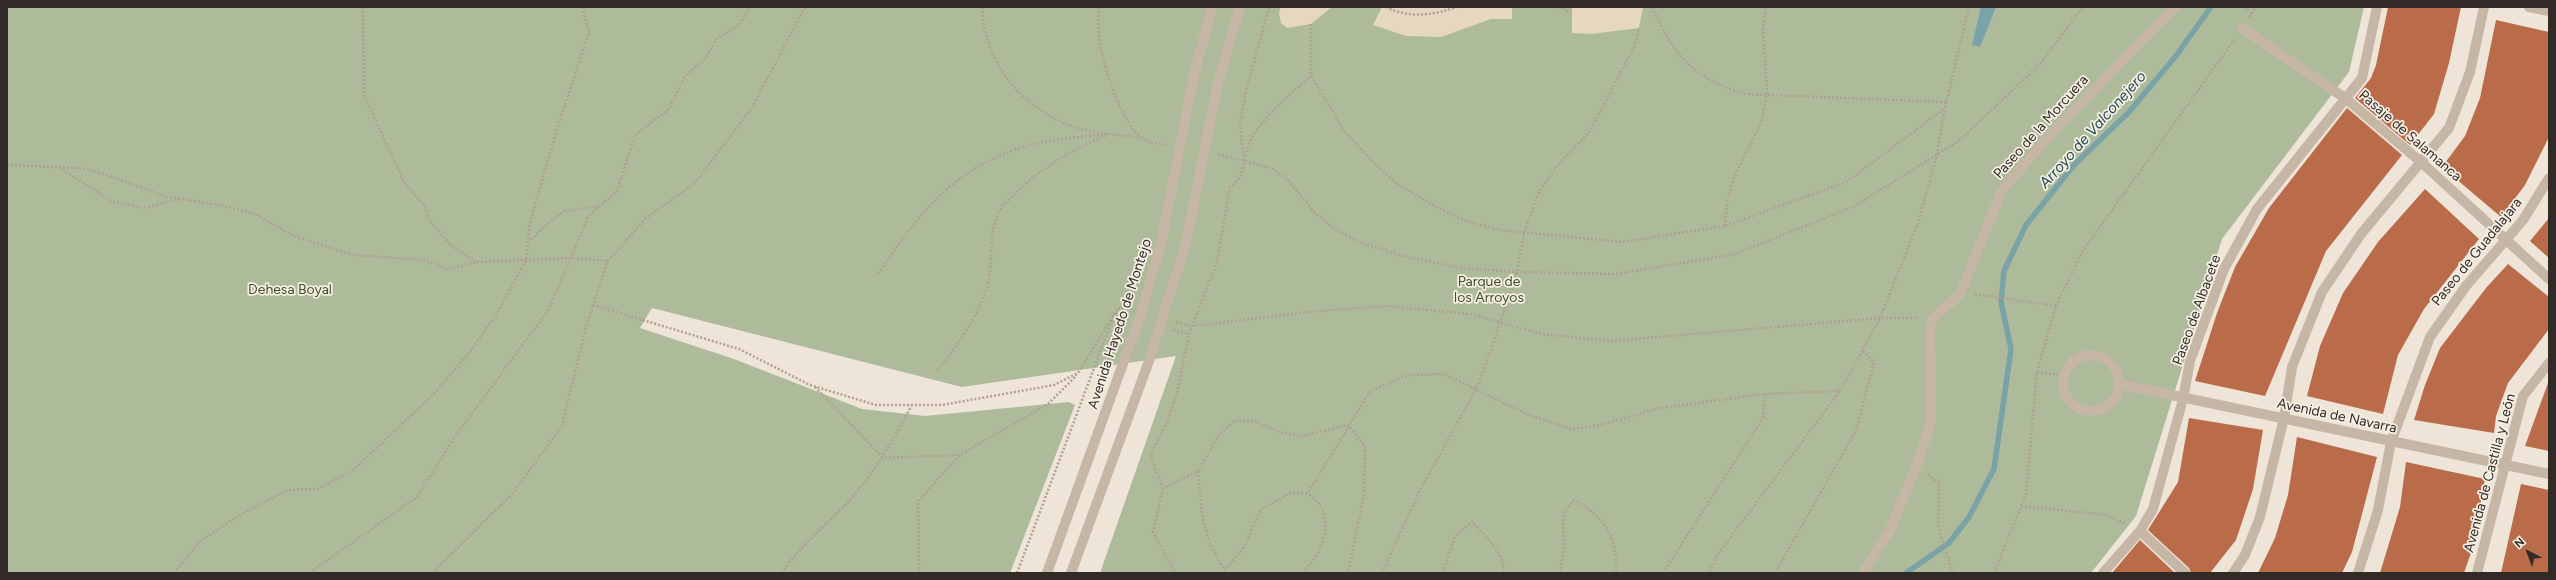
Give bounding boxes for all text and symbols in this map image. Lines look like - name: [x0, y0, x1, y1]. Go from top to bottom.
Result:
- water label: Arroyo de Valconejero: [2036, 68, 2150, 192]
- street label: Paseo de la Morcuera: [1990, 72, 2092, 182]
- street label: Pasaje de Salamanca: [2355, 87, 2465, 185]
- street label: Paseo de Guadalajara: [2428, 195, 2526, 309]
- street label: Avenida Hayedo de Montejo: [1085, 237, 1155, 411]
- street label: Paseo de Albacete: [2169, 253, 2225, 367]
- park label: Parque de los Arroyos: [1454, 274, 1524, 306]
- park label: Dehesa Boyal: [248, 282, 332, 298]
- street label: Avenida de Castilla y León: [2461, 392, 2519, 554]
- street label: Avenida de Navarra: [2276, 395, 2398, 437]
- north arrow: [2508, 532, 2548, 572]
- text: N: [2512, 535, 2527, 550]

